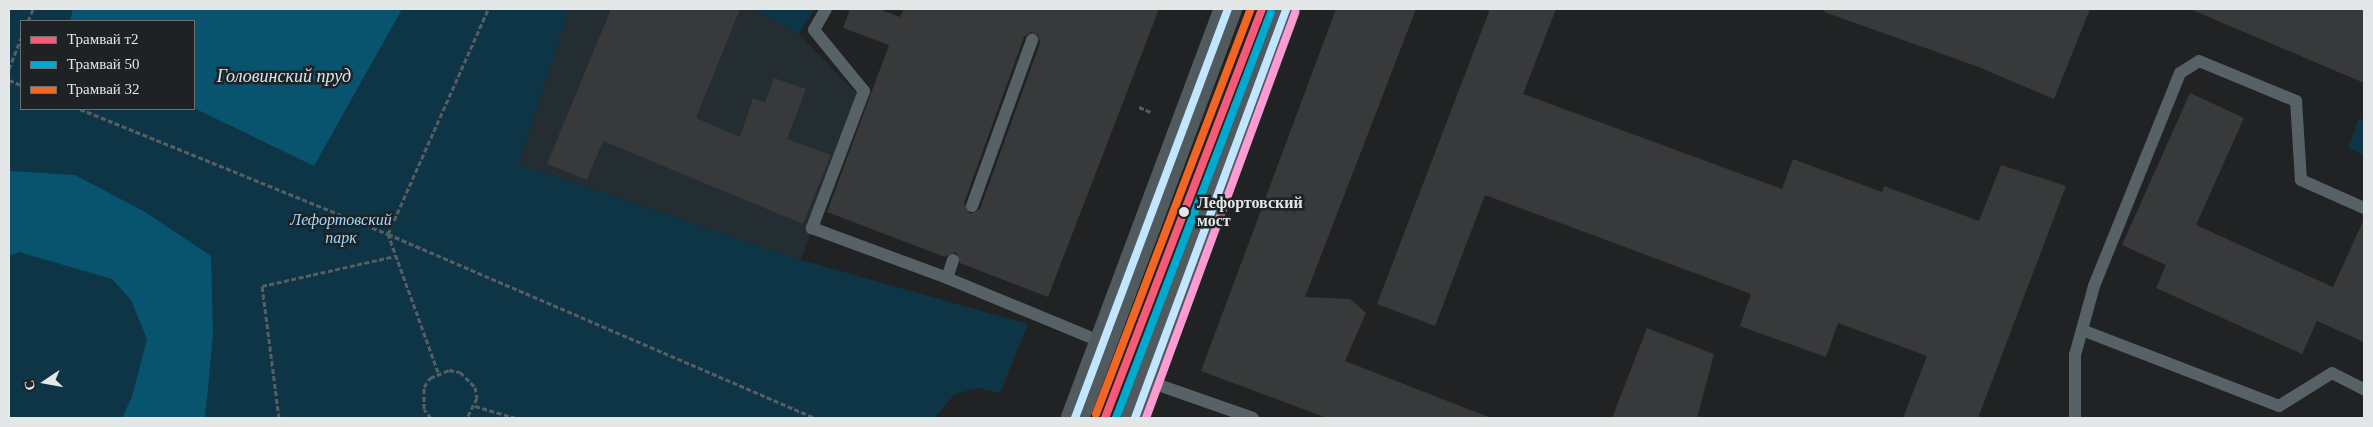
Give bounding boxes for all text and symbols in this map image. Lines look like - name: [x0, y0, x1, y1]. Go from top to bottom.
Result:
- legend: [20, 20, 195, 110]
- text: Трамвай т2: [67, 31, 139, 47]
- text: Трамвай 50: [67, 56, 140, 72]
- water label: Головинский пруд: [217, 65, 351, 87]
- text: Трамвай 32: [67, 81, 140, 97]
- place label: Лефортовский мост: [1197, 193, 1303, 231]
- marker: Лефортовский мост: [1175, 203, 1193, 221]
- park label: Лефортовский парк: [290, 210, 392, 248]
- north arrow: [20, 357, 70, 407]
- text: С: [21, 379, 38, 392]

